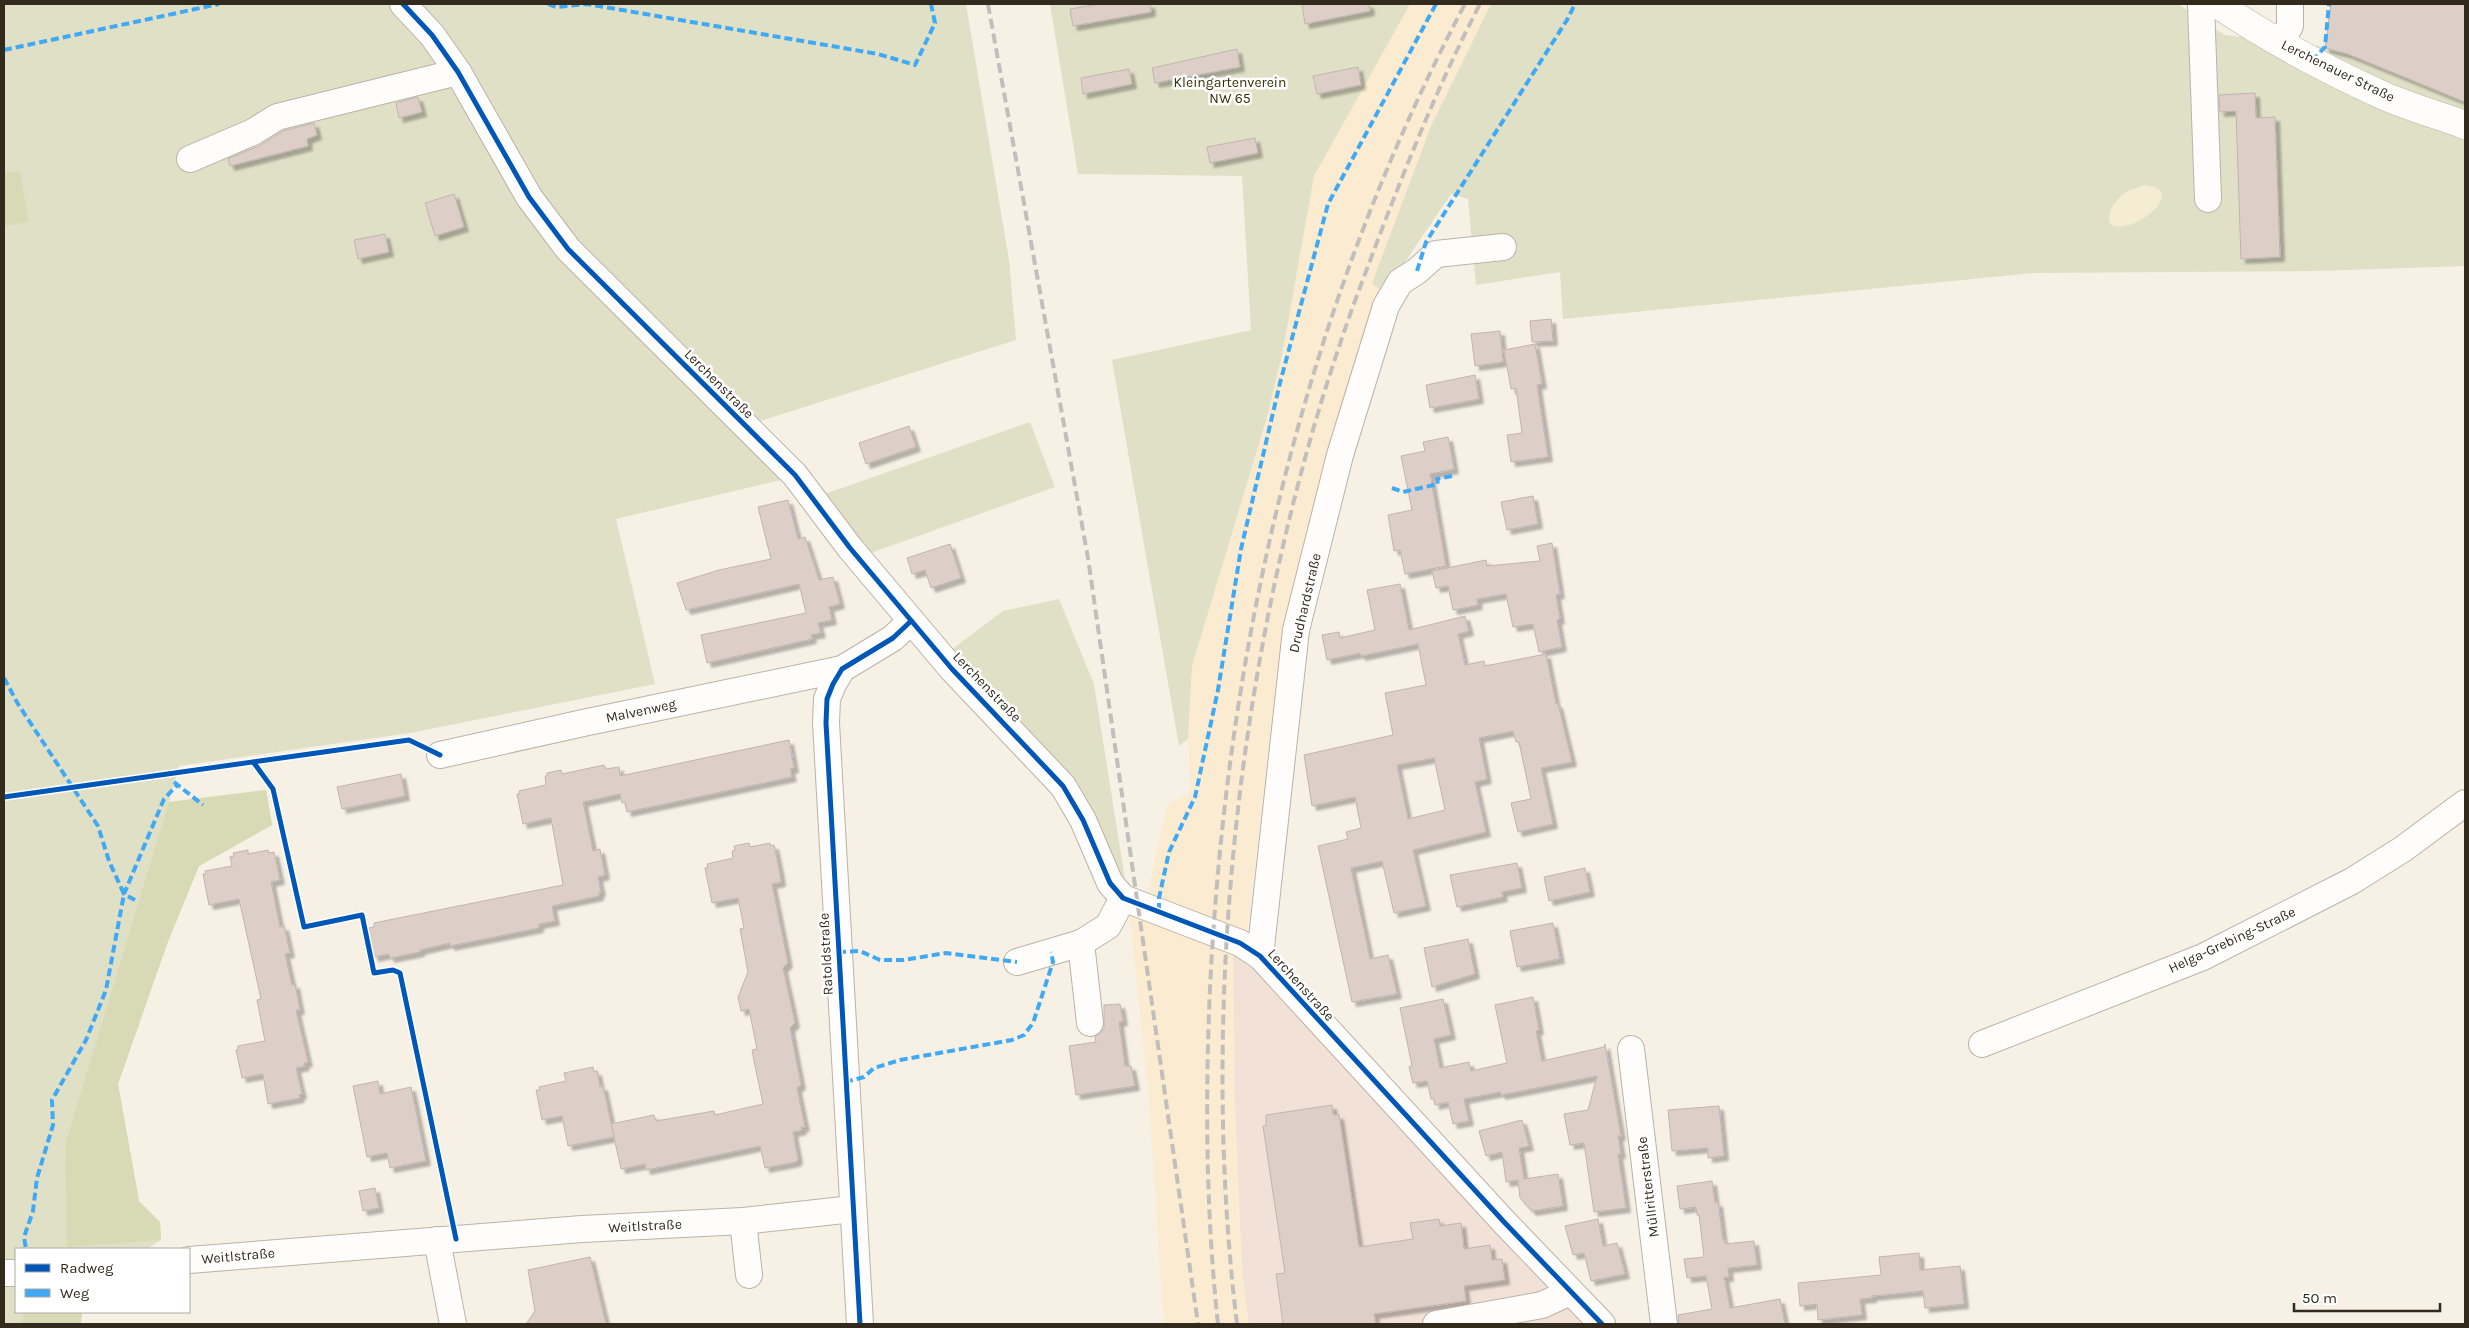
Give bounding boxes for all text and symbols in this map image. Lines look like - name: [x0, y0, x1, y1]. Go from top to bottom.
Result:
- street label: Lerchenauer Straße: [2278, 36, 2398, 106]
- park label: Kleingartenverein NW 65: [1174, 74, 1286, 107]
- street label: Lerchenstraße: [681, 346, 757, 422]
- street label: Drudhardstraße: [1285, 552, 1325, 654]
- street label: Lerchenstraße: [949, 648, 1025, 726]
- street label: Malvenweg: [604, 695, 678, 727]
- street label: Helga-Grebing-Straße: [2166, 903, 2298, 977]
- street label: Ratoldstraße: [815, 912, 837, 996]
- street label: Lerchenstraße: [1264, 945, 1338, 1025]
- street label: Müllritterstraße: [1633, 1136, 1663, 1238]
- street label: Weitlstraße: [608, 1216, 682, 1236]
- street label: Weitlstraße: [201, 1244, 275, 1268]
- legend: [15, 1248, 190, 1313]
- text: Radweg: [60, 1259, 114, 1277]
- scale bar: [2294, 1280, 2440, 1312]
- text: Weg: [60, 1284, 90, 1302]
- text: 50 m: [2302, 1289, 2337, 1307]

